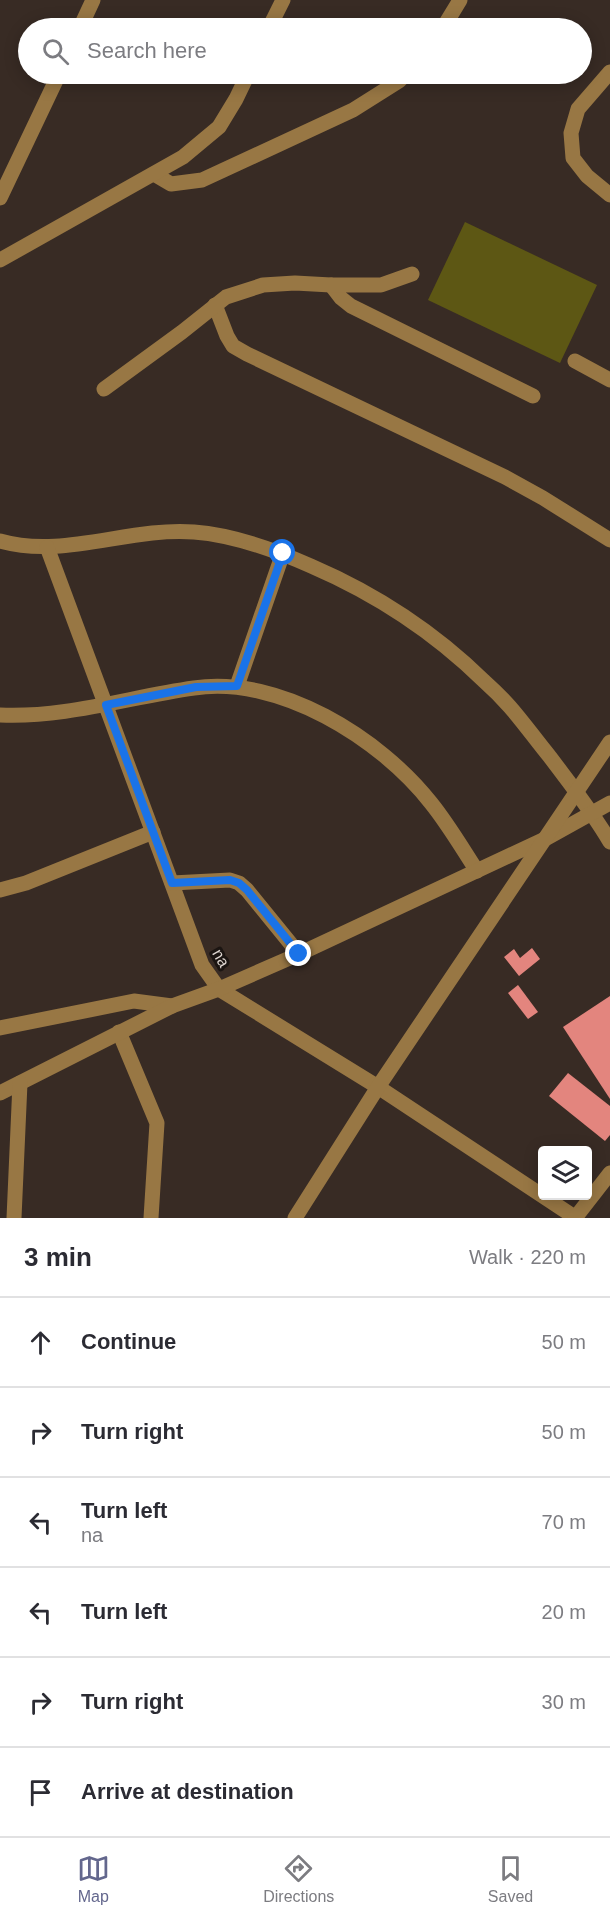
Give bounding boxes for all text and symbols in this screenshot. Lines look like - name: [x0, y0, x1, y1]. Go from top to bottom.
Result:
- search box: [18, 18, 592, 84]
- icon: search: [39, 35, 72, 68]
- text: Search here: [87, 38, 207, 63]
- route start: [269, 539, 295, 565]
- route end: [285, 940, 311, 966]
- street label: na: [209, 946, 233, 970]
- map controls: [538, 1146, 592, 1200]
- button: layers: [538, 1146, 592, 1200]
- text: 3 min: [24, 1242, 92, 1272]
- text: Walk · 220 m: [469, 1246, 586, 1268]
- icon: ahead: [24, 1326, 57, 1359]
- text: Continue: [81, 1329, 176, 1354]
- text: 50 m: [542, 1331, 586, 1353]
- icon: right: [24, 1416, 57, 1449]
- text: Turn right: [81, 1419, 183, 1444]
- text: 50 m: [542, 1421, 586, 1443]
- text: Turn left: [81, 1498, 167, 1523]
- icon: left: [24, 1506, 57, 1539]
- text: 70 m: [542, 1511, 586, 1533]
- text: na: [81, 1524, 103, 1546]
- icon: left: [24, 1596, 57, 1629]
- text: Turn left: [81, 1599, 167, 1624]
- text: 20 m: [542, 1601, 586, 1623]
- icon: right: [24, 1686, 57, 1719]
- text: Turn right: [81, 1689, 183, 1714]
- text: 30 m: [542, 1691, 586, 1713]
- icon: arrive: [24, 1776, 57, 1809]
- text: Arrive at destination: [81, 1779, 294, 1804]
- tab: Map: [77, 1852, 110, 1906]
- tab: Directions: [263, 1852, 334, 1906]
- tab: Saved: [488, 1852, 533, 1906]

